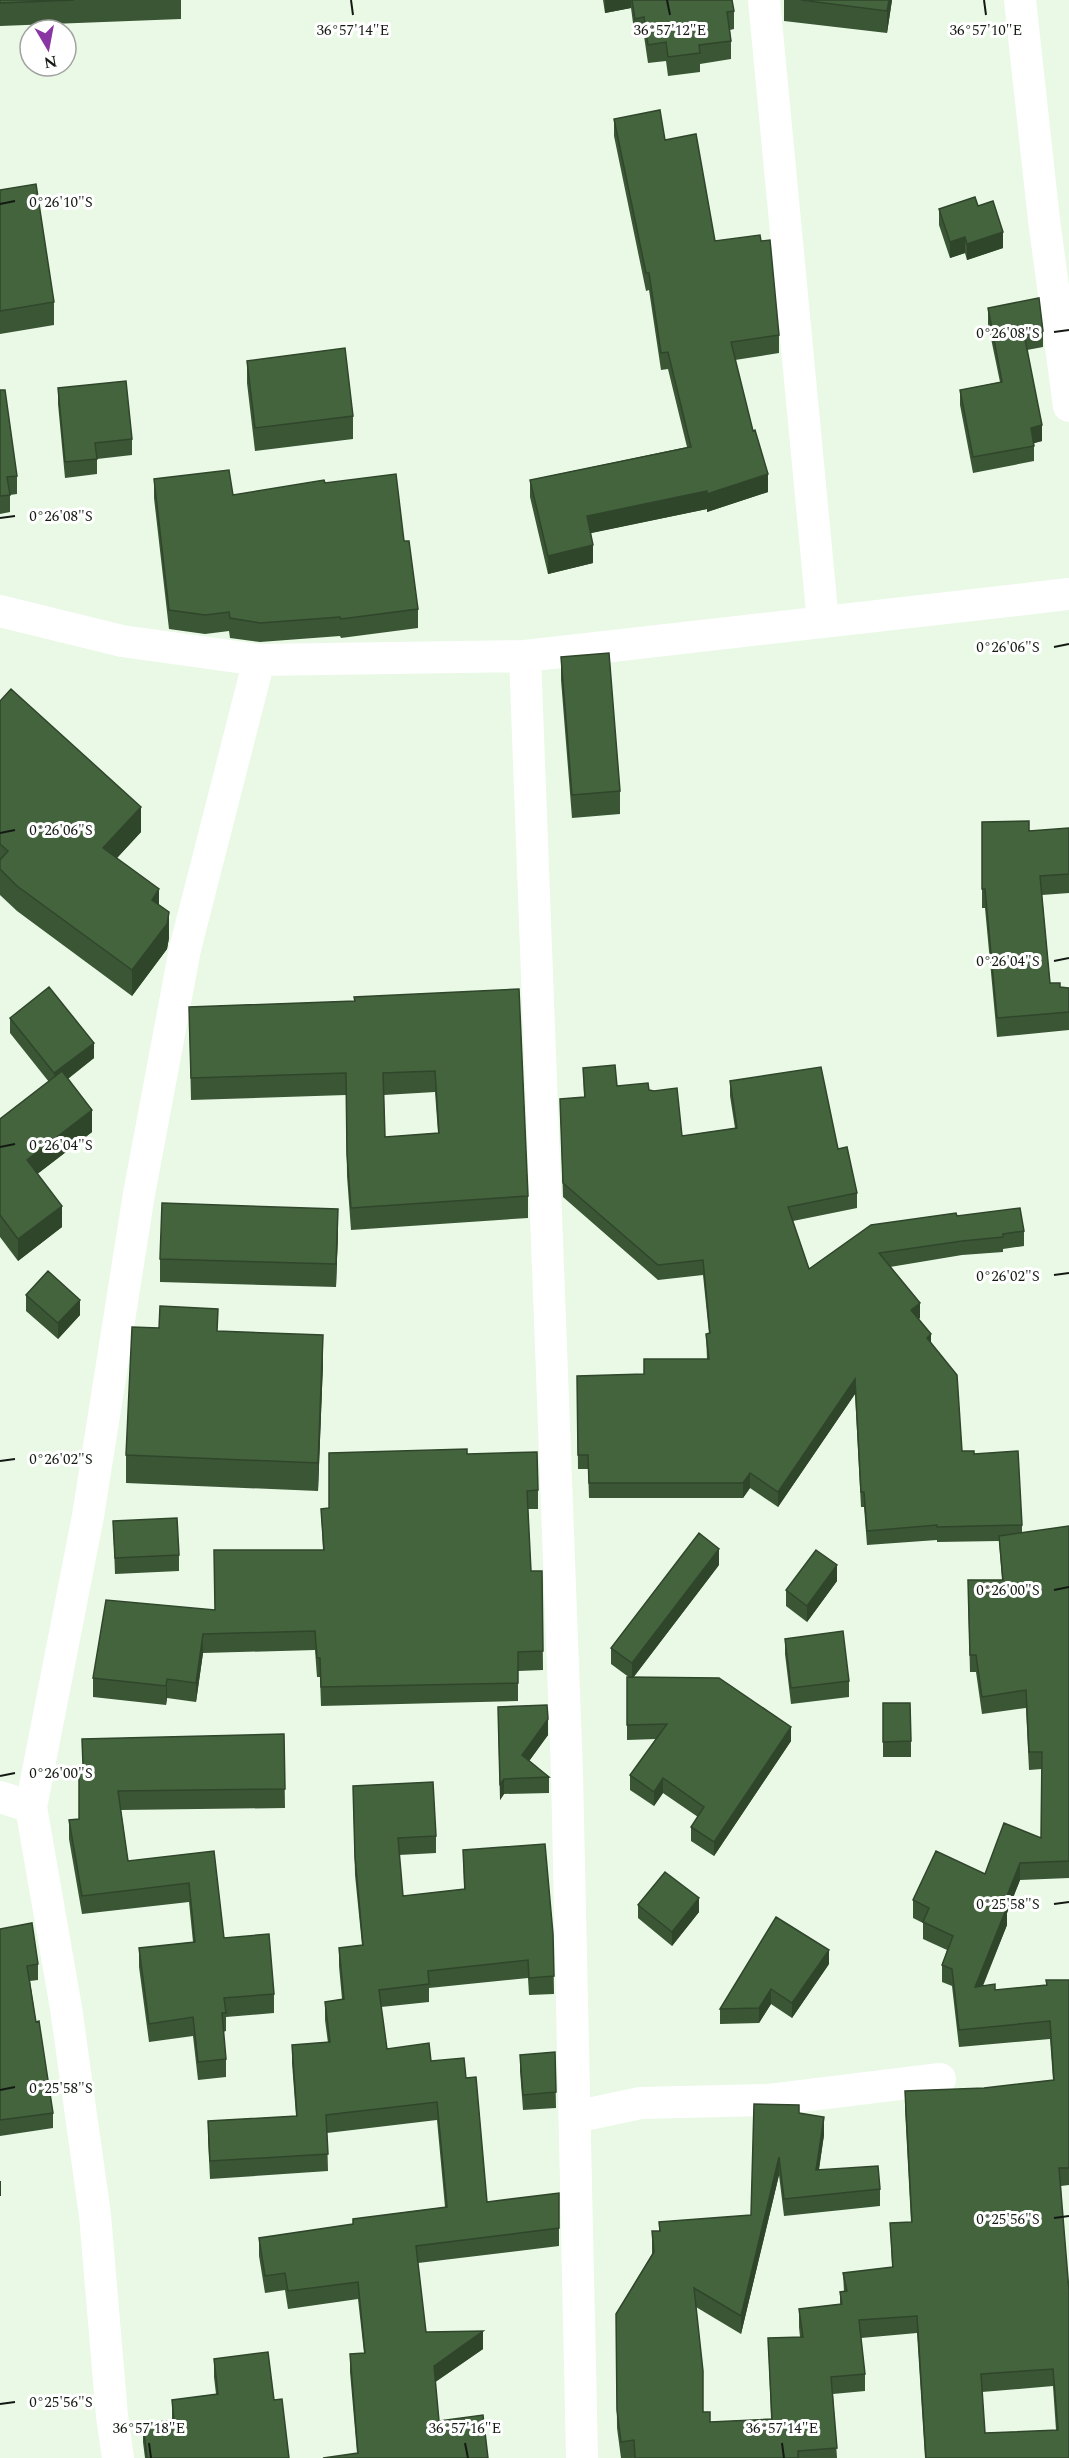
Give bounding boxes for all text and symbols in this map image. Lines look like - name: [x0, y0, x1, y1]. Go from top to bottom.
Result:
- north arrow: [18, 18, 78, 78]
- text: 36°57'14"E: [317, 19, 389, 42]
- text: 36°57'12"E: [634, 19, 706, 42]
- text: 36°57'10"E: [950, 19, 1022, 42]
- text: N: [42, 49, 59, 75]
- text: 0°26'10"S: [29, 191, 93, 214]
- text: 0°26'08"S: [976, 322, 1040, 345]
- text: 0°26'08"S: [29, 505, 93, 528]
- text: 0°26'06"S: [976, 636, 1040, 659]
- text: 0°26'06"S: [29, 819, 93, 842]
- text: 0°26'04"S: [976, 950, 1040, 973]
- text: 0°26'04"S: [29, 1134, 93, 1157]
- text: 0°26'02"S: [976, 1265, 1040, 1288]
- text: 0°26'02"S: [29, 1448, 93, 1471]
- text: 0°26'00"S: [976, 1579, 1040, 1602]
- text: 0°26'00"S: [29, 1762, 93, 1785]
- text: 0°25'58"S: [976, 1893, 1040, 1916]
- text: 0°25'58"S: [29, 2077, 93, 2100]
- text: 0°25'56"S: [976, 2208, 1040, 2231]
- text: 0°25'56"S: [29, 2391, 93, 2414]
- text: 36°57'18"E: [113, 2417, 185, 2440]
- text: 36°57'16"E: [429, 2417, 501, 2440]
- text: 36°57'14"E: [746, 2417, 818, 2440]

